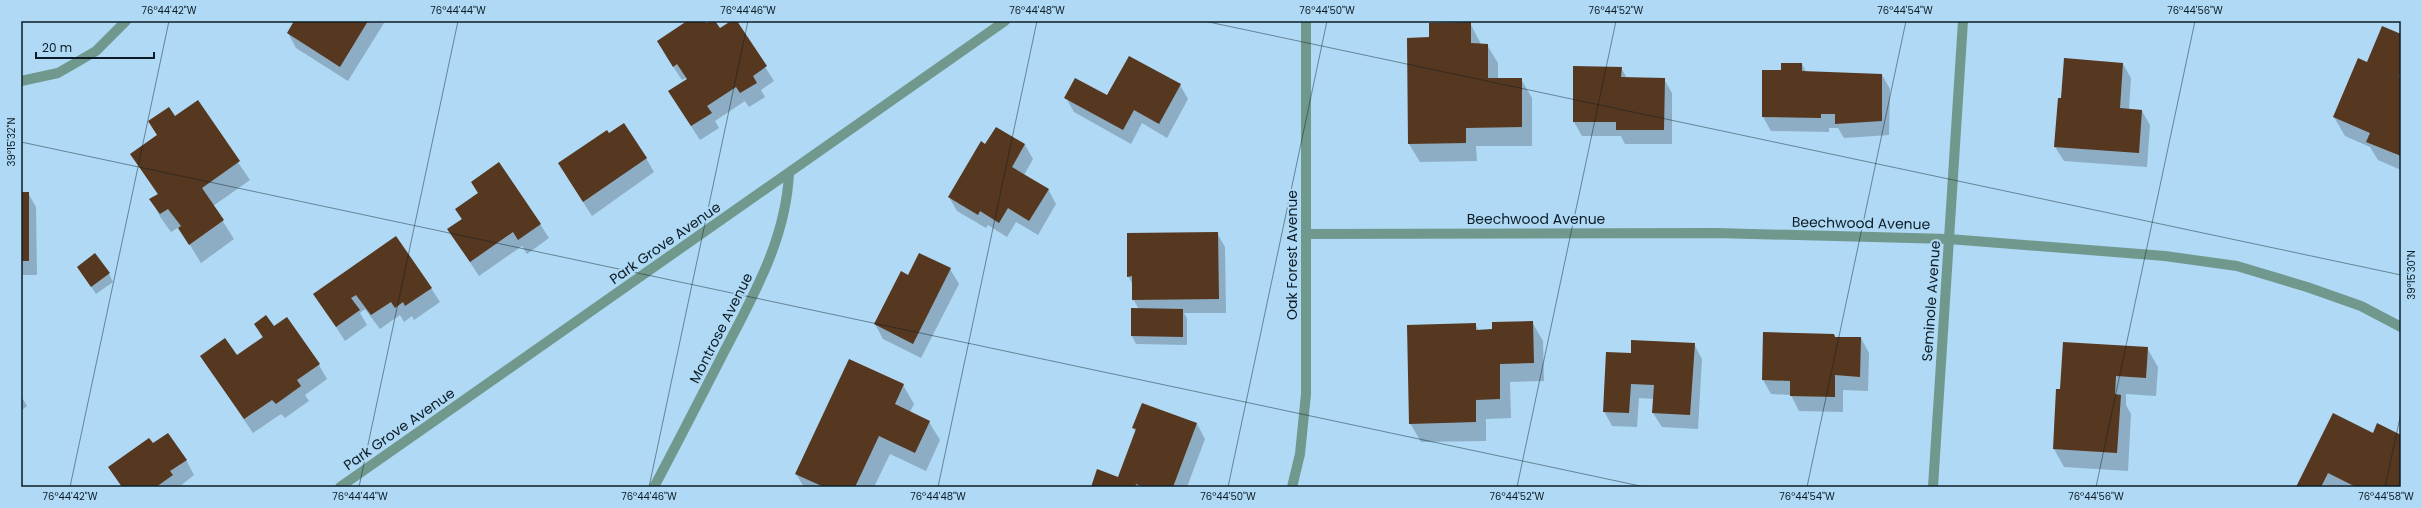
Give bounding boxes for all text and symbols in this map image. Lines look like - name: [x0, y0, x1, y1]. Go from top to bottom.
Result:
- text: 76°44'42"W: [142, 3, 197, 18]
- text: 76°44'44"W: [430, 3, 486, 18]
- text: 76°44'46"W: [720, 3, 776, 18]
- text: 76°44'48"W: [1009, 3, 1065, 18]
- text: 76°44'50"W: [1299, 3, 1355, 18]
- text: 76°44'52"W: [1589, 3, 1644, 18]
- text: 76°44'54"W: [1877, 3, 1933, 18]
- text: 76°44'56"W: [2167, 3, 2223, 18]
- scale bar: [36, 34, 154, 60]
- text: 20 m: [42, 39, 72, 56]
- text: 39°15'32"N: [4, 118, 19, 166]
- street label: Oak Forest Avenue: [1282, 190, 1302, 320]
- street label: Park Grove Avenue: [605, 197, 725, 289]
- street label: Beechwood Avenue: [1467, 209, 1606, 229]
- street label: Beechwood Avenue: [1792, 212, 1931, 234]
- street label: Seminole Avenue: [1917, 240, 1945, 362]
- text: 39°15'30"N: [2404, 250, 2419, 300]
- street label: Montrose Avenue: [684, 269, 758, 387]
- street label: Park Grove Avenue: [339, 383, 459, 475]
- text: 76°44'42"W: [43, 489, 98, 504]
- text: 76°44'44"W: [332, 489, 388, 504]
- text: 76°44'46"W: [621, 489, 677, 504]
- text: 76°44'48"W: [910, 489, 966, 504]
- text: 76°44'50"W: [1200, 489, 1256, 504]
- text: 76°44'52"W: [1490, 489, 1545, 504]
- text: 76°44'54"W: [1779, 489, 1835, 504]
- text: 76°44'56"W: [2068, 489, 2124, 504]
- text: 76°44'58"W: [2358, 489, 2414, 504]

